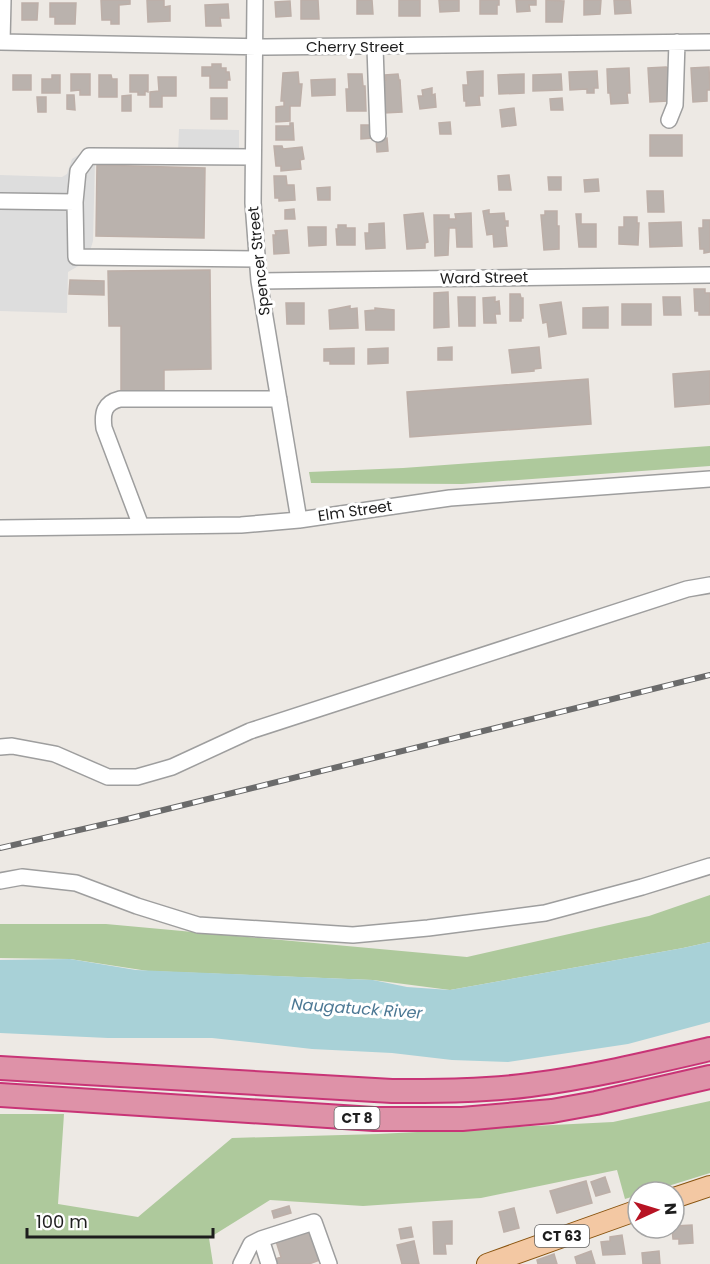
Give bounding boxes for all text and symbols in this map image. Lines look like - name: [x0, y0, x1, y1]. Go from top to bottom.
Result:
- street label: Cherry Street: [306, 36, 404, 57]
- street label: Spencer Street: [242, 205, 275, 317]
- street label: Ward Street: [440, 266, 528, 289]
- street label: Elm Street: [316, 495, 393, 526]
- water label: Naugatuck River: [291, 992, 424, 1025]
- road number: CT 8: [334, 1107, 380, 1129]
- north arrow: [626, 1180, 686, 1240]
- scale bar: [27, 1201, 213, 1239]
- text: N: [659, 1202, 682, 1216]
- text: 100 m: [36, 1209, 88, 1234]
- road number: CT 63: [535, 1225, 589, 1247]

